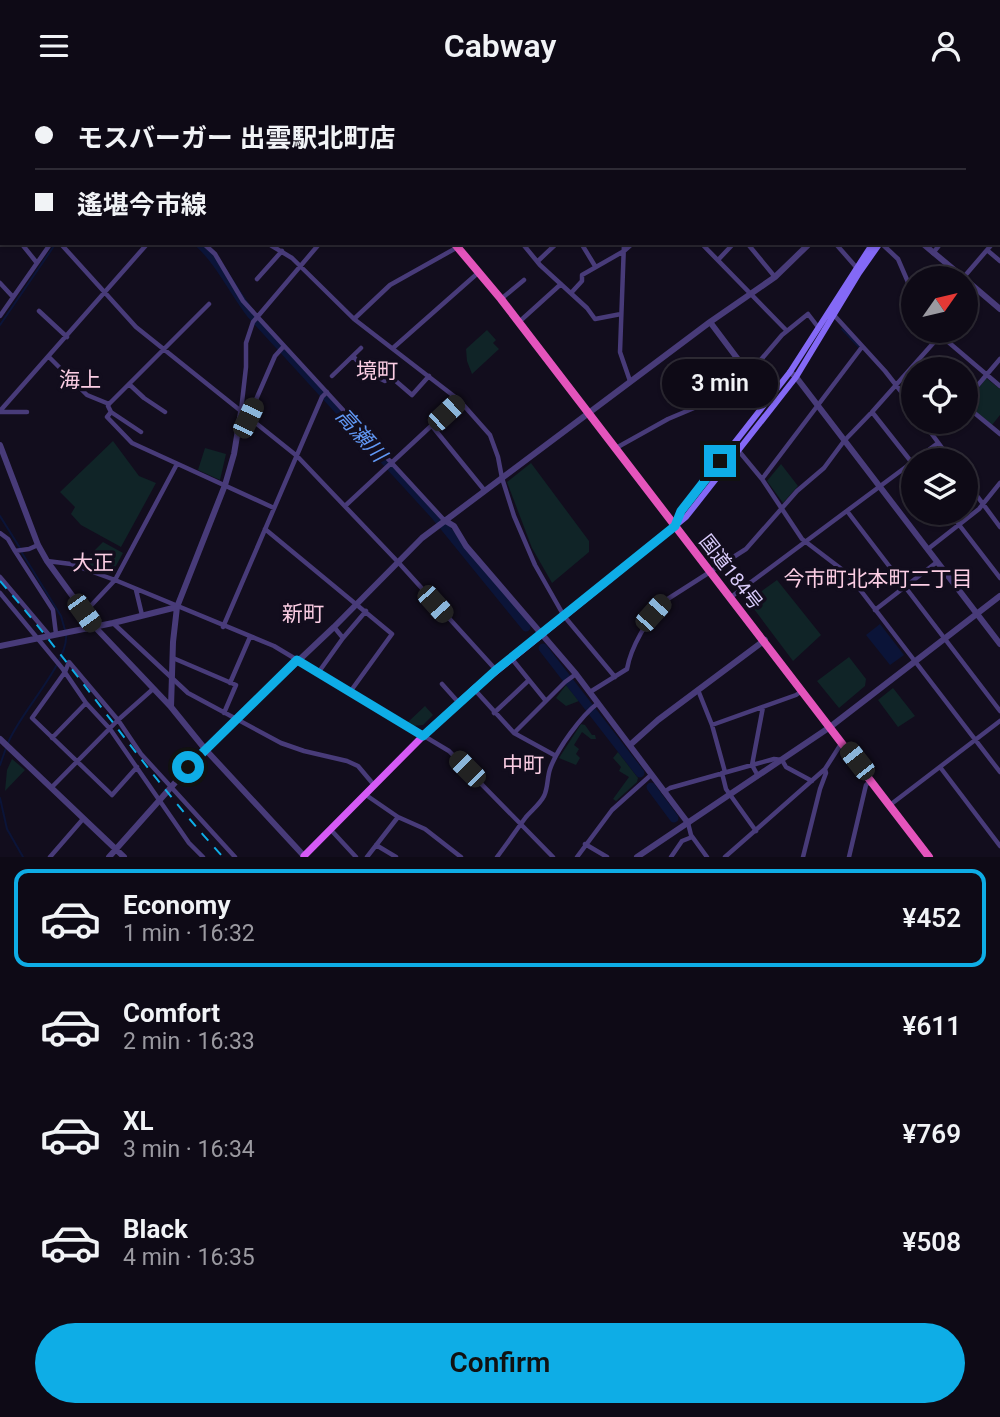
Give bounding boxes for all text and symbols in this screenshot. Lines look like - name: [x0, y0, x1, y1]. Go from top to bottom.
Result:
- icon: menu: [35, 27, 73, 65]
- text: Cabway: [444, 27, 556, 65]
- icon: person: [927, 27, 965, 65]
- text: モスバーガー 出雲駅北町店: [77, 123, 395, 153]
- text: 遙堪今市線: [77, 190, 207, 220]
- north arrow: [901, 266, 978, 343]
- map controls: [901, 266, 978, 525]
- button: locate: [901, 357, 978, 434]
- district label: 境町: [356, 359, 398, 383]
- callout: 3 min: [662, 359, 778, 409]
- district label: 海上: [59, 368, 101, 392]
- text: 3 min: [691, 370, 749, 397]
- car: [424, 391, 469, 435]
- car: [230, 395, 267, 441]
- water label: 高瀬川: [331, 404, 392, 468]
- route end: [704, 445, 736, 477]
- button: layers: [901, 448, 978, 525]
- street label: 国道184号: [695, 530, 767, 614]
- district label: 大正: [72, 551, 114, 575]
- district label: 今市町北本町二丁目: [784, 567, 973, 591]
- car: [414, 581, 457, 627]
- car: [64, 590, 105, 636]
- car: [632, 590, 675, 636]
- district label: 新町: [282, 602, 324, 626]
- car: [836, 738, 879, 784]
- car: [445, 747, 490, 791]
- route start: [172, 751, 204, 783]
- district label: 中町: [502, 753, 544, 777]
- icon: car: [39, 887, 102, 950]
- text: Economy: [123, 890, 230, 920]
- text: ¥452: [903, 903, 961, 933]
- text: 1 min · 16:32: [123, 920, 255, 947]
- icon: car: [39, 995, 102, 1058]
- text: Comfort: [123, 998, 220, 1028]
- text: ¥611: [903, 1011, 961, 1041]
- text: 2 min · 16:33: [123, 1028, 255, 1055]
- icon: car: [39, 1103, 102, 1166]
- text: XL: [123, 1106, 154, 1136]
- text: ¥769: [903, 1119, 961, 1149]
- text: 3 min · 16:34: [123, 1136, 255, 1163]
- icon: car: [39, 1211, 102, 1274]
- text: Black: [123, 1214, 188, 1244]
- text: ¥508: [903, 1227, 961, 1257]
- text: 4 min · 16:35: [123, 1244, 255, 1271]
- button: Confirm: [35, 1323, 965, 1403]

